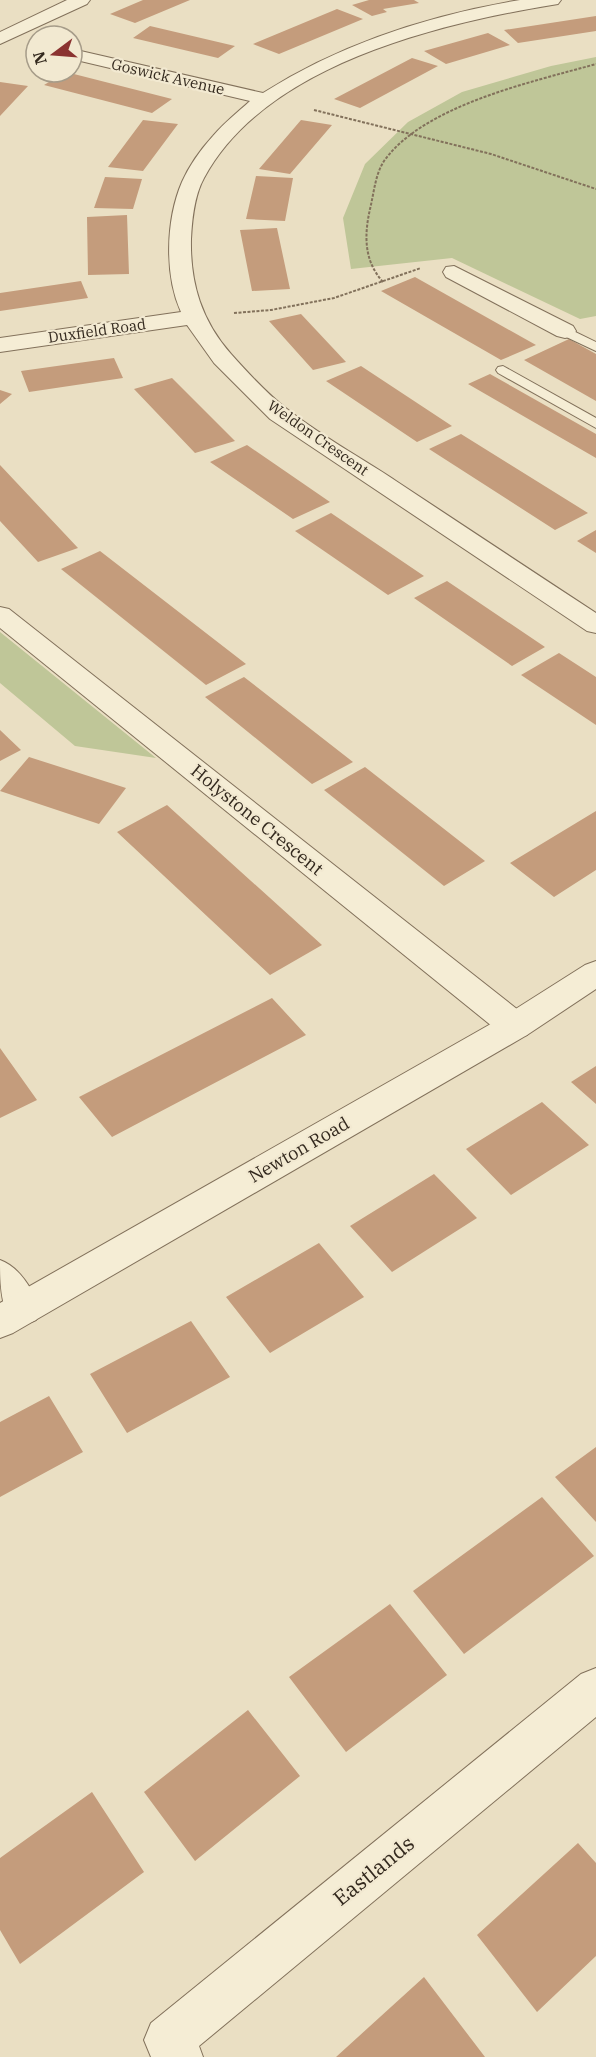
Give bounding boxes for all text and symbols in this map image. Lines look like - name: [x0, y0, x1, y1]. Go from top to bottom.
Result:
- north arrow: [24, 24, 84, 84]
- text: N: [28, 49, 51, 67]
- street label: Goswick Avenue: [110, 54, 227, 99]
- street label: Duxfield Road: [47, 314, 147, 347]
- street label: Weldon Crescent: [264, 396, 373, 480]
- street label: Holystone Crescent: [186, 759, 328, 880]
- street label: Newton Road: [244, 1111, 353, 1188]
- street label: Eastlands: [327, 1829, 420, 1912]

